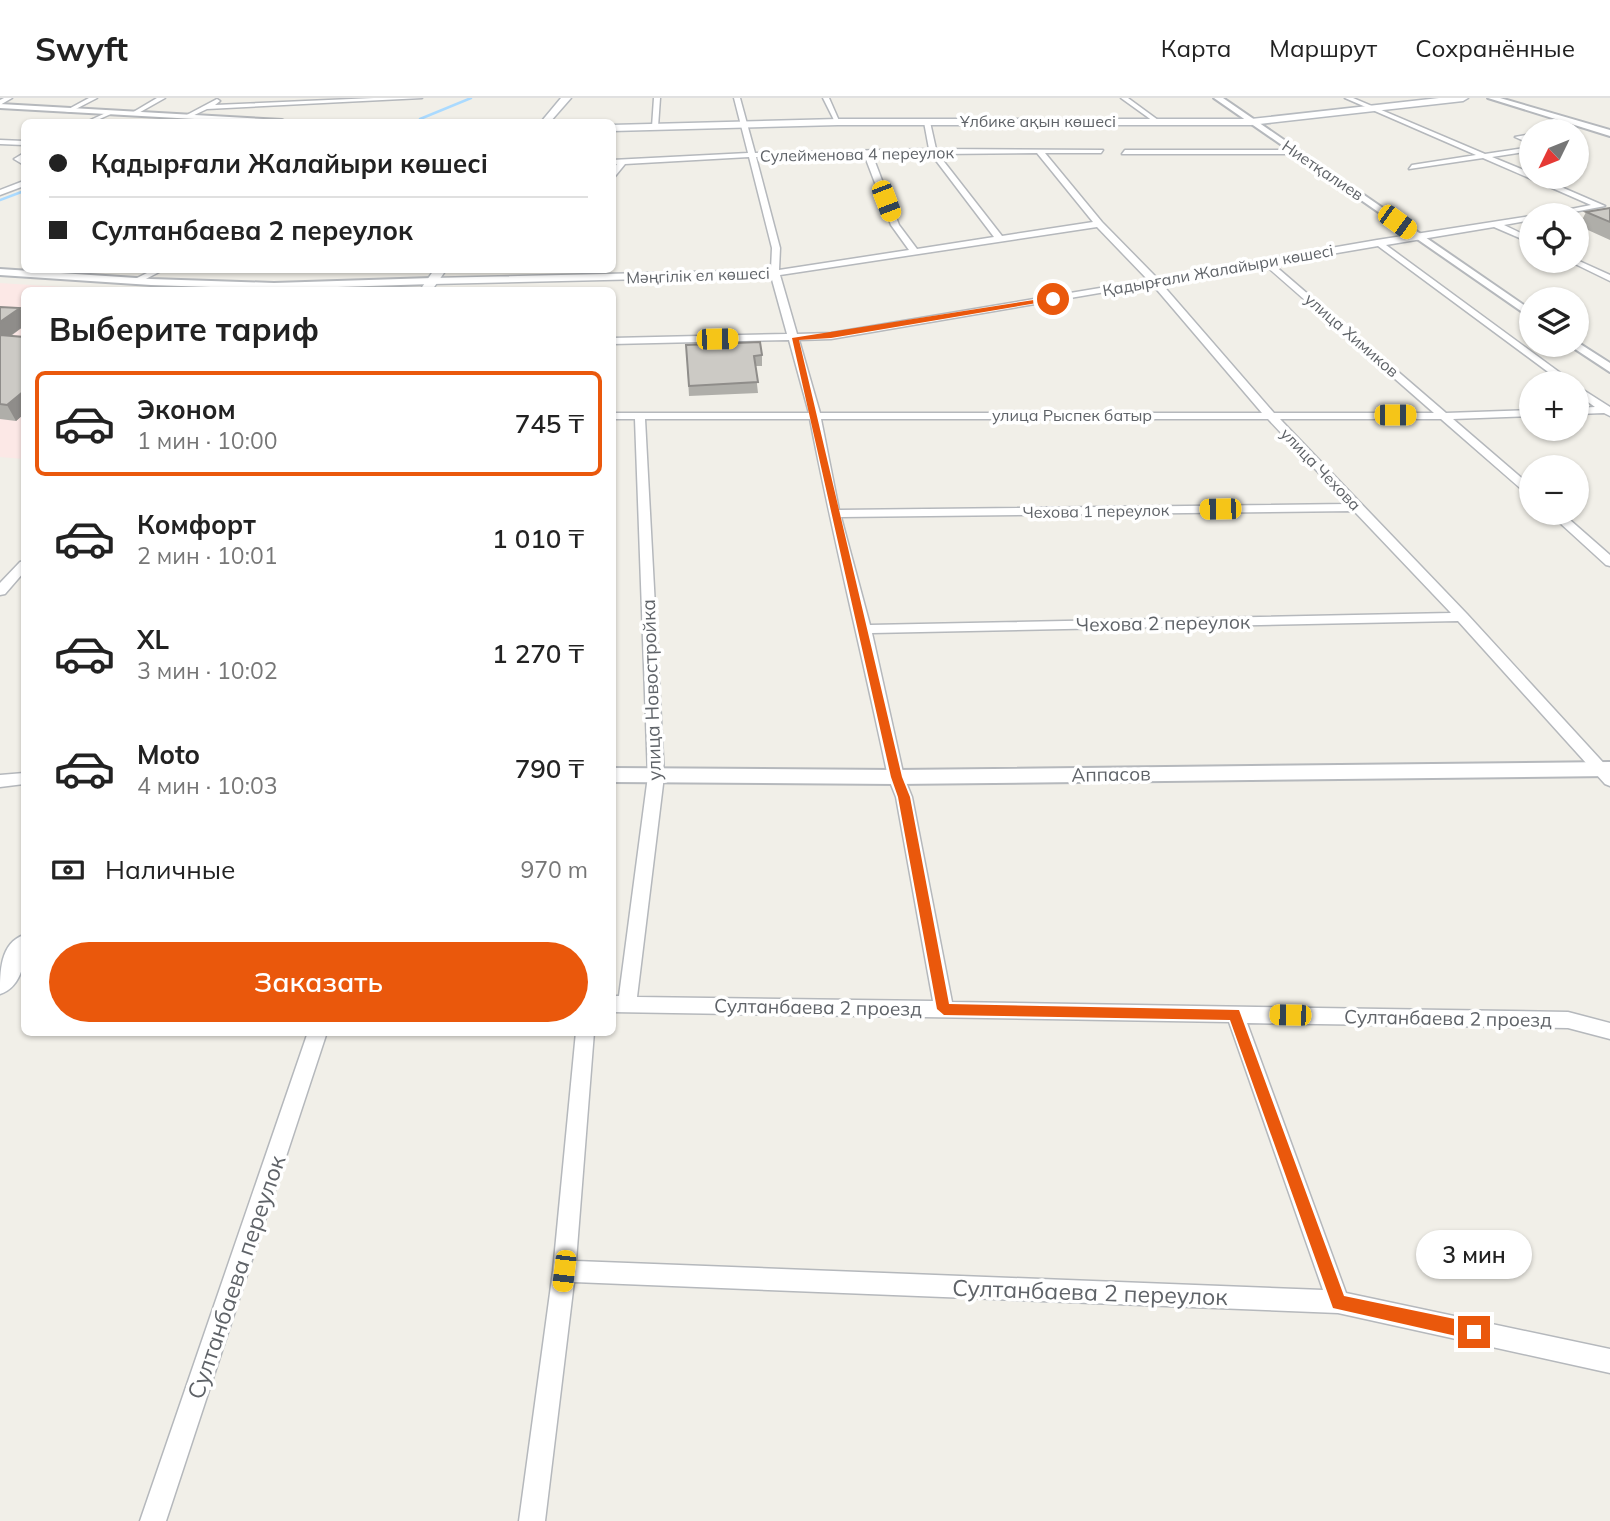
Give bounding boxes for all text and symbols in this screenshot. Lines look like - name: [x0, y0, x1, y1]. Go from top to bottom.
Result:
- text: Swyft: [35, 28, 128, 69]
- text: Карта: [1161, 33, 1231, 63]
- text: Маршрут: [1269, 33, 1377, 63]
- text: Сохранённые: [1415, 33, 1575, 63]
- street label: Ұлбике ақын көшесі: [959, 111, 1116, 131]
- north arrow: [1519, 119, 1589, 189]
- map controls: [1519, 119, 1589, 525]
- street label: Ниетқалиев: [1279, 136, 1367, 205]
- street label: Сулейменова 4 переулок: [760, 142, 955, 166]
- text: Қадырғали Жалайыри көшесі: [91, 147, 488, 180]
- car: [869, 178, 904, 224]
- car: [1374, 201, 1421, 243]
- button: locate: [1519, 203, 1589, 273]
- text: Султанбаева 2 переулок: [91, 214, 413, 247]
- street label: Қадырғали Жалайыри көшесі: [1101, 240, 1335, 300]
- street label: Мәңгілік ел көшесі: [626, 262, 770, 288]
- route start: [1037, 283, 1069, 315]
- button: layers: [1519, 287, 1589, 357]
- street label: улица Химиков: [1301, 289, 1403, 381]
- text: Выберите тариф: [49, 309, 319, 349]
- car: [696, 328, 739, 350]
- button: +: [1519, 371, 1589, 441]
- icon: car: [53, 392, 116, 455]
- text: Эконом: [137, 393, 236, 426]
- street label: улица Рыспек батыр: [992, 405, 1152, 425]
- car: [1375, 405, 1417, 426]
- text: 745 ₸: [515, 407, 584, 440]
- street label: улица Чехова: [1277, 424, 1365, 514]
- text: 1 мин · 10:00: [137, 426, 277, 455]
- button: −: [1519, 455, 1589, 525]
- car: [1199, 498, 1242, 520]
- street label: Чехова 1 переулок: [1023, 500, 1170, 522]
- icon: car: [53, 507, 116, 570]
- text: Комфорт: [137, 508, 256, 541]
- text: 1 010 ₸: [492, 522, 584, 555]
- text: 2 мин · 10:01: [137, 541, 277, 570]
- street label: улица Новостройка: [636, 599, 666, 781]
- street label: Чехова 2 переулок: [1076, 609, 1251, 637]
- icon: car: [53, 622, 116, 685]
- text: XL: [137, 623, 169, 656]
- text: 1 270 ₸: [492, 637, 584, 670]
- text: 3 мин · 10:02: [137, 656, 277, 685]
- icon: car: [53, 737, 116, 800]
- text: Moto: [137, 738, 200, 771]
- text: 790 ₸: [515, 752, 584, 785]
- street label: Аппасов: [1071, 761, 1151, 787]
- text: 4 мин · 10:03: [137, 771, 277, 800]
- icon: cash: [49, 851, 87, 889]
- text: Наличные: [105, 853, 235, 886]
- text: 970 m: [520, 855, 588, 884]
- button: Заказать: [49, 942, 588, 1022]
- street label: Султанбаева 2 проезд: [714, 993, 922, 1021]
- car: [1269, 1004, 1312, 1026]
- street label: Султанбаева 2 проезд: [1344, 1004, 1552, 1032]
- street label: Султанбаева переулок: [181, 1151, 292, 1403]
- callout: 3 мин: [1416, 1230, 1532, 1280]
- text: 3 мин: [1442, 1240, 1506, 1269]
- car: [552, 1249, 577, 1293]
- street label: Султанбаева 2 переулок: [952, 1273, 1229, 1311]
- route end: [1458, 1316, 1490, 1348]

